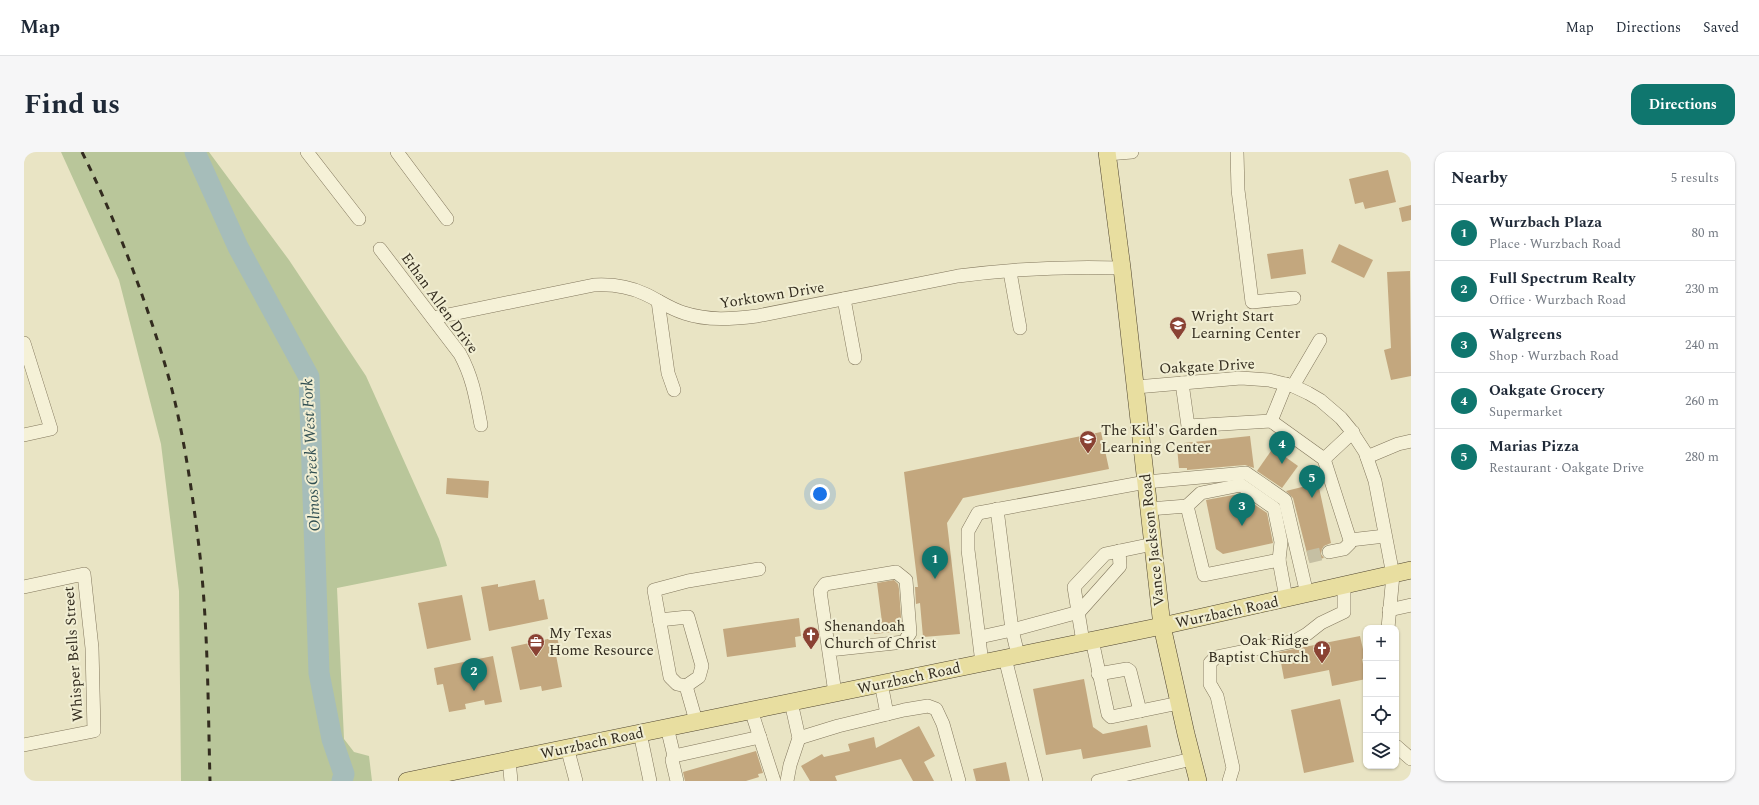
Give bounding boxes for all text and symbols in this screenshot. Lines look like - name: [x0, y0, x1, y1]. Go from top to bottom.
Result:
- text: Map: [20, 13, 60, 42]
- text: Map: [1566, 17, 1594, 38]
- text: Directions: [1616, 17, 1681, 38]
- text: Saved: [1703, 17, 1739, 38]
- text: Find us: [24, 83, 120, 126]
- button: Directions: [1631, 84, 1735, 125]
- text: Nearby: [1451, 165, 1507, 191]
- text: 5 results: [1671, 168, 1719, 188]
- text: Wurzbach Plaza: [1489, 211, 1602, 234]
- text: 1: [1460, 223, 1468, 243]
- text: 80 m: [1692, 223, 1719, 243]
- text: Place · Wurzbach Road: [1489, 234, 1621, 254]
- street label: Ethan Allen Drive: [395, 248, 484, 359]
- text: Full Spectrum Realty: [1489, 267, 1635, 290]
- street label: Yorktown Drive: [718, 276, 826, 315]
- text: 2: [1460, 279, 1468, 299]
- text: 230 m: [1685, 279, 1719, 299]
- text: Office · Wurzbach Road: [1489, 290, 1626, 310]
- place label: Wright Start Learning Center: [1191, 305, 1301, 345]
- school or university icon: Wright Start Learning Center: [1168, 315, 1188, 340]
- text: Walgreens: [1489, 323, 1562, 346]
- text: 3: [1460, 335, 1468, 355]
- text: 240 m: [1685, 335, 1719, 355]
- text: Shop · Wurzbach Road: [1489, 346, 1619, 366]
- street label: Oakgate Drive: [1159, 353, 1255, 380]
- water label: Olmos Creek West Fork: [295, 377, 327, 532]
- text: Oakgate Grocery: [1489, 379, 1605, 402]
- text: 4: [1460, 391, 1468, 411]
- text: 260 m: [1685, 391, 1719, 411]
- text: Supermarket: [1489, 402, 1563, 422]
- place label: The Kid's Garden Learning Center: [1101, 419, 1218, 459]
- school or university icon: The Kid's Garden Learning Center: [1078, 429, 1098, 454]
- pin: 4: [1269, 431, 1295, 464]
- text: Marias Pizza: [1489, 435, 1579, 458]
- text: 5: [1460, 447, 1468, 467]
- text: 280 m: [1685, 447, 1719, 467]
- text: Restaurant · Oakgate Drive: [1489, 458, 1644, 478]
- pin: 5: [1299, 465, 1325, 498]
- street label: Vance Jackson Road: [1134, 472, 1171, 608]
- your location: [810, 484, 830, 504]
- pin: 3: [1229, 493, 1255, 526]
- pin: 1: [922, 546, 948, 579]
- street label: Whisper Bells Street: [57, 585, 90, 722]
- street label: Wurzbach Road: [1173, 590, 1281, 635]
- place label: Shenandoah Church of Christ: [824, 615, 937, 655]
- place label: My Texas Home Resource: [549, 622, 654, 662]
- church icon: Shenandoah Church of Christ: [801, 625, 821, 650]
- map controls: [1363, 625, 1399, 769]
- button: +: [1363, 625, 1399, 661]
- place label: Oak Ridge Baptist Church: [1208, 629, 1309, 669]
- office icon: My Texas Home Resource: [526, 632, 546, 657]
- church icon: Oak Ridge Baptist Church: [1312, 639, 1332, 664]
- street label: Wurzbach Road: [855, 656, 963, 701]
- pin: 2: [461, 658, 487, 691]
- button: −: [1363, 661, 1399, 697]
- button: locate: [1363, 697, 1399, 733]
- street label: Wurzbach Road: [538, 721, 646, 766]
- button: layers: [1363, 733, 1399, 769]

